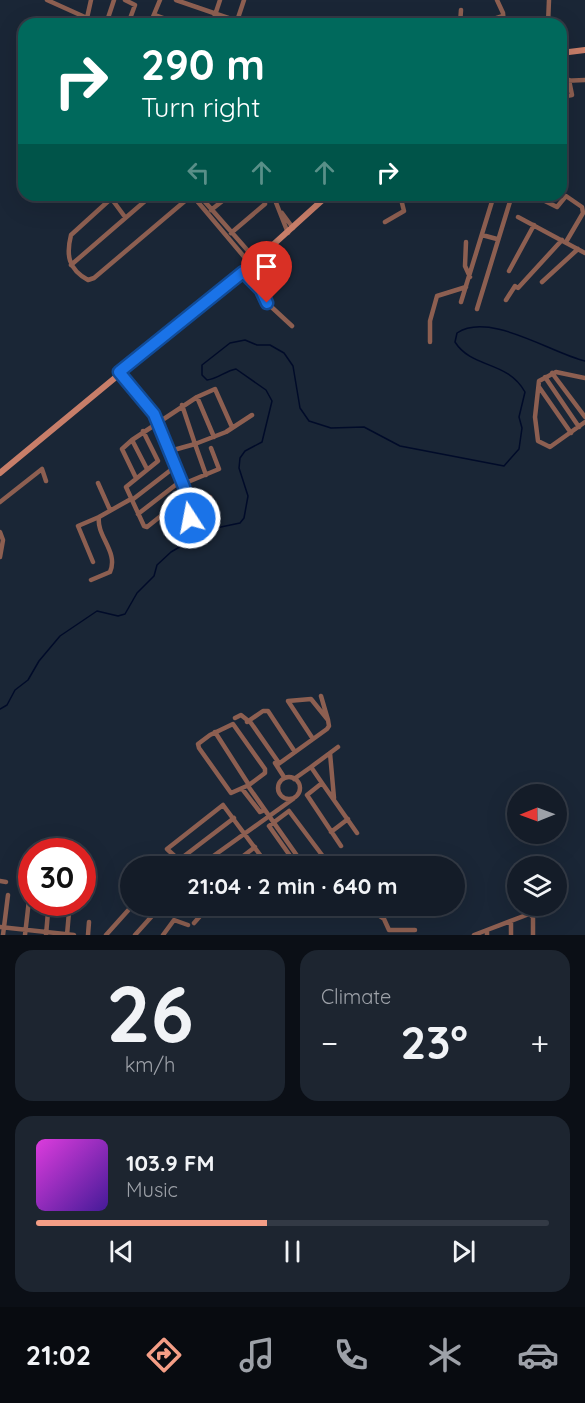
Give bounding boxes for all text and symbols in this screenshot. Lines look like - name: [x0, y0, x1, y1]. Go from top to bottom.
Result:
- text: 290 m: [141, 38, 265, 91]
- icon: right: [42, 42, 120, 120]
- text: Turn right: [141, 90, 260, 124]
- icon: left: [182, 156, 215, 189]
- icon: ahead: [245, 156, 278, 189]
- icon: ahead: [308, 156, 341, 189]
- icon: right: [371, 156, 404, 189]
- pin: [241, 241, 292, 303]
- icon: arrive: [250, 250, 283, 283]
- position arrow: [158, 486, 222, 550]
- north arrow: [507, 784, 567, 844]
- map controls: [507, 784, 567, 916]
- speed limit sign: 30: [18, 838, 96, 916]
- button: layers: [507, 856, 567, 916]
- text: 21:04 · 2 min · 640 m: [187, 872, 398, 900]
- text: 26: [106, 964, 194, 1062]
- text: Climate: [321, 984, 391, 1009]
- text: 23°: [401, 1014, 468, 1070]
- text: −: [321, 1022, 338, 1063]
- text: +: [530, 1022, 549, 1063]
- text: km/h: [125, 1052, 175, 1077]
- text: 103.9 FM: [126, 1149, 214, 1177]
- text: Music: [126, 1177, 178, 1202]
- icon: previous: [105, 1235, 138, 1268]
- icon: pause: [276, 1235, 309, 1268]
- icon: next: [447, 1235, 480, 1268]
- icon: directions: [143, 1334, 185, 1376]
- icon: music: [236, 1334, 278, 1376]
- icon: phone: [330, 1334, 372, 1376]
- icon: climate: [424, 1334, 466, 1376]
- icon: car: [517, 1334, 559, 1376]
- text: 21:02: [26, 1338, 91, 1372]

